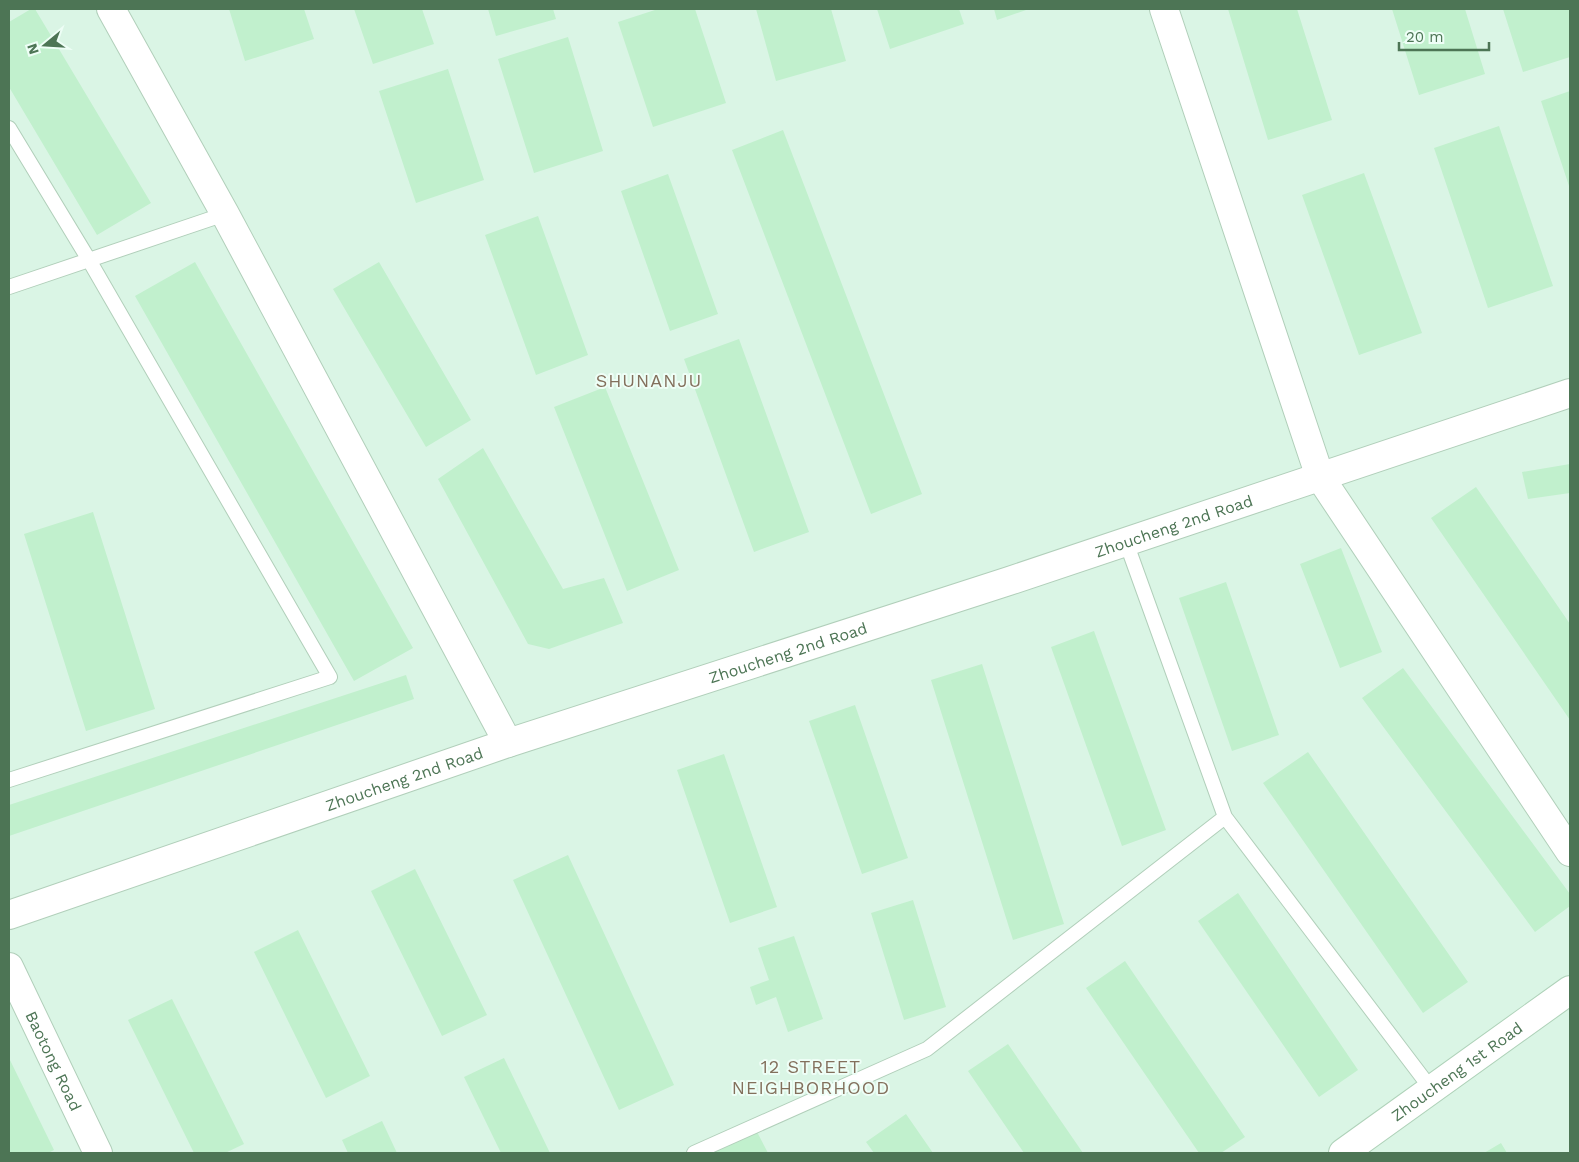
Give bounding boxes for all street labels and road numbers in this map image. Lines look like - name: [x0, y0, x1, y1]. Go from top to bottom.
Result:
- street label: Zhoucheng 2nd Road: [1092, 491, 1255, 561]
- street label: Zhoucheng 2nd Road: [706, 618, 869, 687]
- street label: Zhoucheng 2nd Road: [323, 743, 485, 815]
- street label: Baotong Road: [22, 1008, 86, 1114]
- street label: Zhoucheng 1st Road: [1387, 1018, 1526, 1125]

